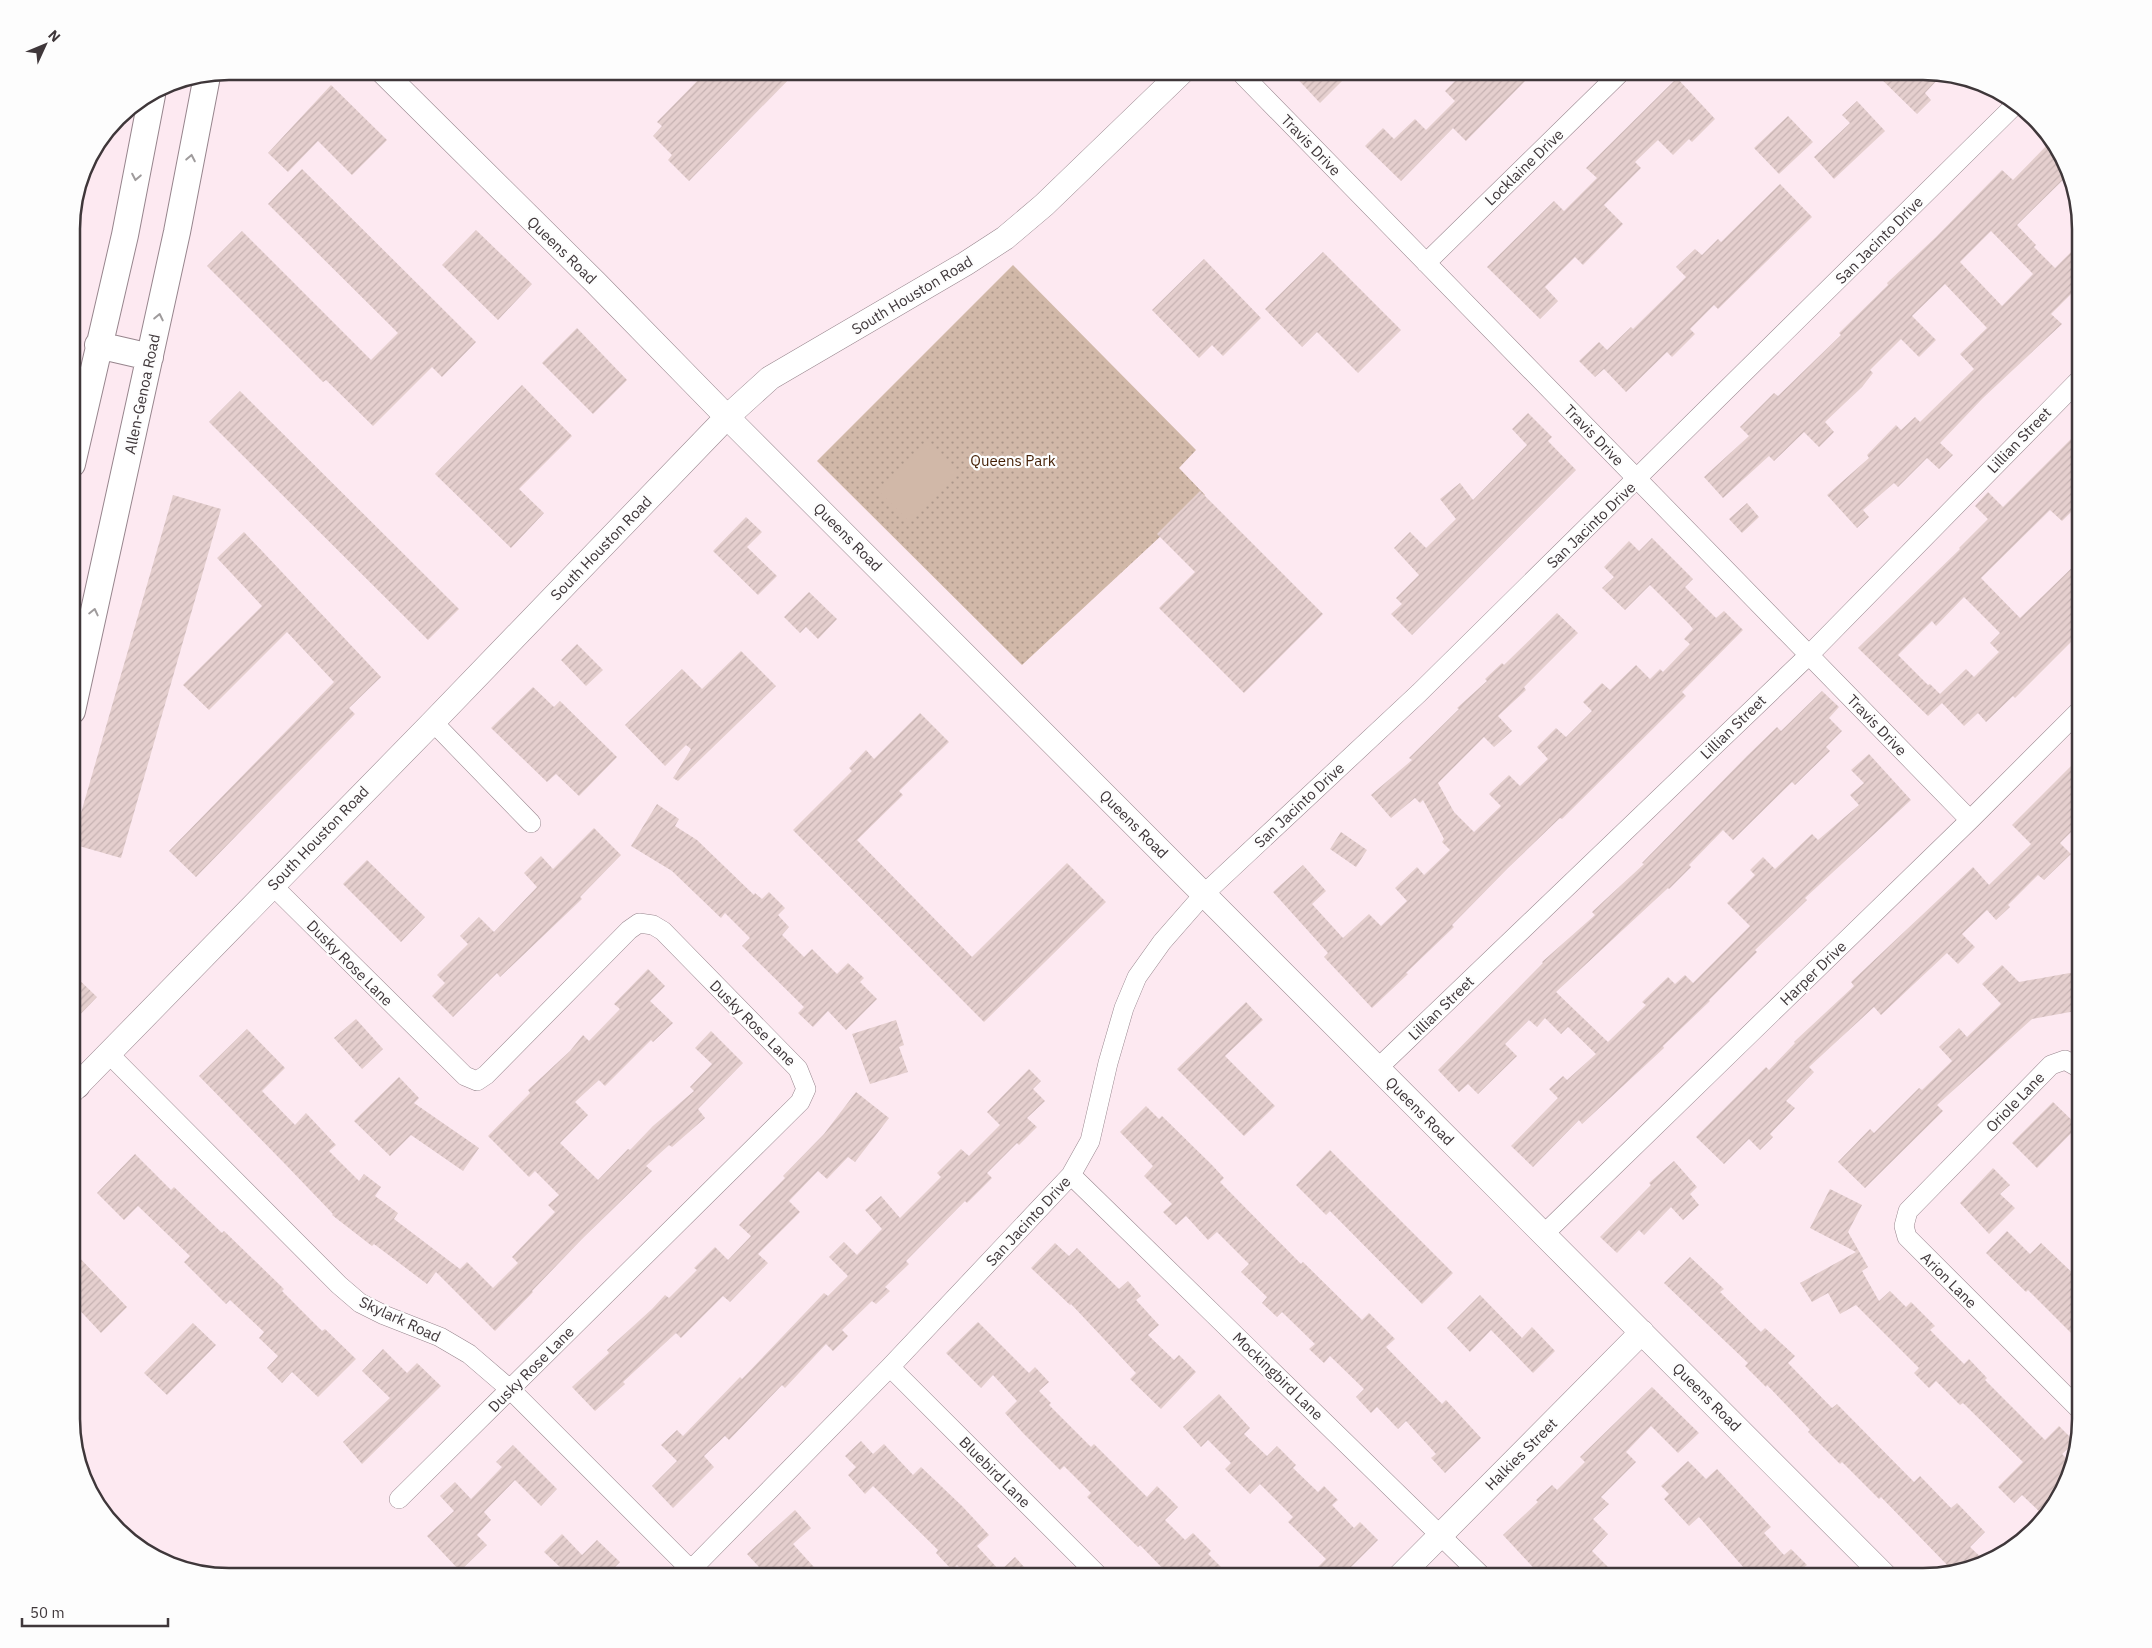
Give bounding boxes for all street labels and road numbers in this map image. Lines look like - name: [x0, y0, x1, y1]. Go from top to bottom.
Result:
- street label: Travis Drive: [1277, 110, 1345, 180]
- street label: Locklaine Drive: [1481, 125, 1567, 209]
- street label: San Jacinto Drive: [1831, 192, 1927, 288]
- street label: Queens Road: [523, 212, 601, 288]
- street label: South Houston Road: [848, 251, 976, 339]
- street label: Allen-Genoa Road: [120, 332, 164, 456]
- street label: Travis Drive: [1560, 400, 1628, 470]
- street label: Lillian Street: [1983, 403, 2055, 477]
- street label: San Jacinto Drive: [1543, 478, 1639, 572]
- street label: South Houston Road: [546, 492, 656, 604]
- street label: Queens Road: [810, 499, 886, 575]
- street label: Travis Drive: [1843, 690, 1911, 760]
- street label: Lillian Street: [1696, 691, 1770, 763]
- street label: San Jacinto Drive: [1250, 758, 1348, 852]
- street label: South Houston Road: [263, 782, 373, 894]
- street label: Queens Road: [1096, 786, 1172, 862]
- street label: Dusky Rose Lane: [303, 916, 397, 1010]
- street label: Harper Drive: [1776, 937, 1850, 1009]
- street label: Lillian Street: [1404, 972, 1478, 1044]
- street label: Dusky Rose Lane: [706, 976, 800, 1070]
- street label: Oriole Lane: [1982, 1068, 2048, 1136]
- street label: Queens Road: [1382, 1073, 1458, 1149]
- street label: San Jacinto Drive: [981, 1172, 1075, 1270]
- street label: Arion Lane: [1917, 1248, 1981, 1312]
- street label: Skylark Road: [356, 1292, 444, 1346]
- street label: Dusky Rose Lane: [484, 1322, 578, 1416]
- street label: Mockingbird Lane: [1229, 1328, 1327, 1424]
- street label: Queens Road: [1669, 1359, 1745, 1435]
- street label: Halkies Street: [1481, 1414, 1561, 1494]
- street label: Bluebird Lane: [955, 1432, 1035, 1512]

